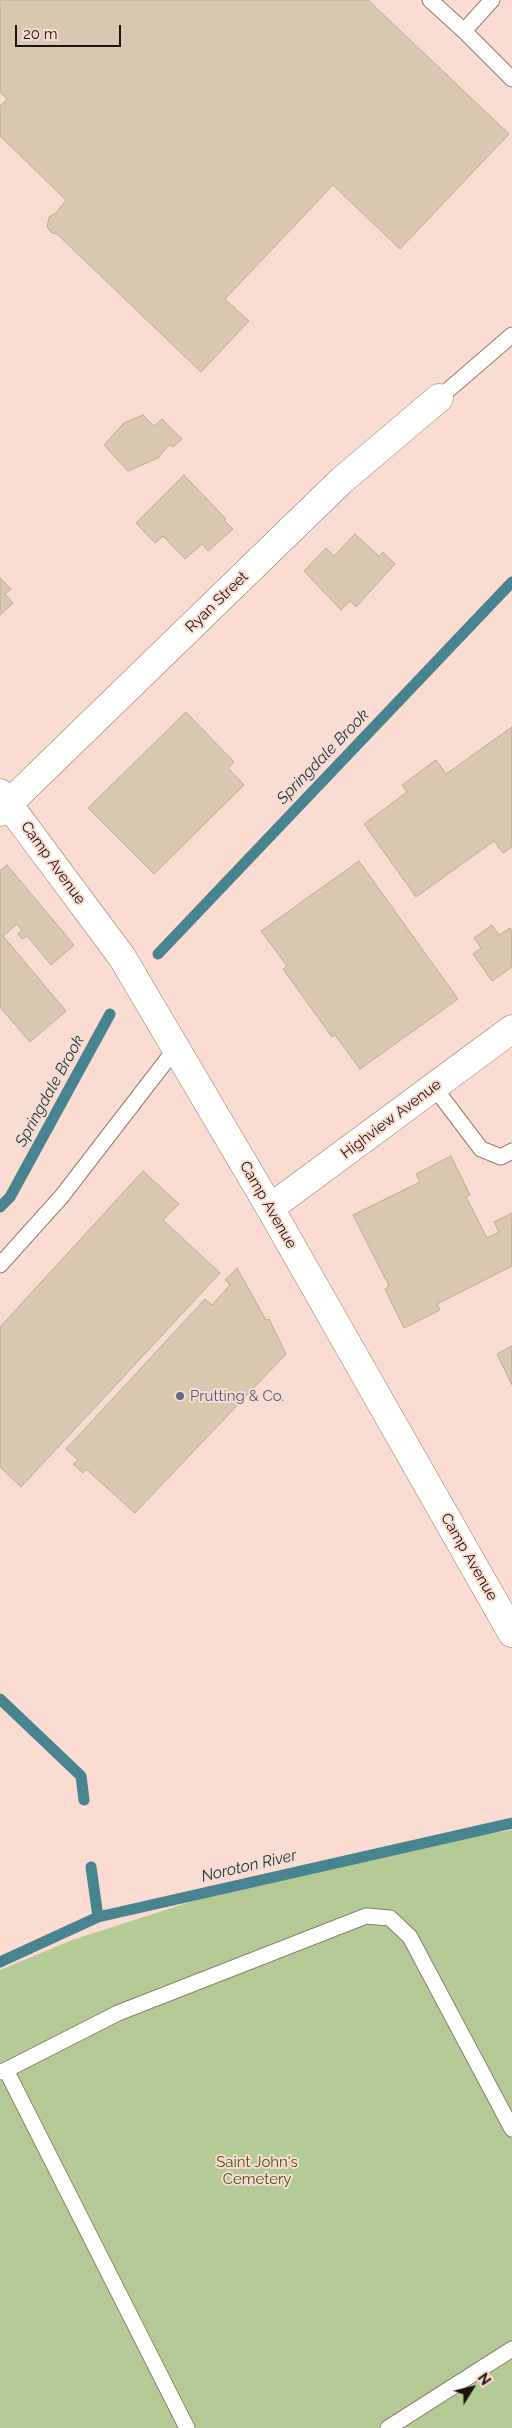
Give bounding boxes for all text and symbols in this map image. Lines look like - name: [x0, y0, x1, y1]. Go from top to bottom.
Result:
- scale bar: [18, 15, 124, 47]
- text: 20 m: [23, 25, 58, 43]
- street label: Ryan Street: [182, 568, 252, 636]
- water label: Springdale Brook: [273, 706, 373, 808]
- street label: Camp Avenue: [17, 818, 89, 908]
- water label: Springdale Brook: [11, 1032, 89, 1150]
- street label: Highview Avenue: [337, 1075, 445, 1163]
- street label: Camp Avenue: [236, 1158, 300, 1252]
- place label: Prutting & Co.: [190, 1387, 284, 1405]
- marker: Prutting & Co.: [174, 1390, 186, 1402]
- street label: Camp Avenue: [437, 1510, 501, 1604]
- water label: Noroton River: [199, 1846, 299, 1886]
- park label: Saint John's Cemetery: [216, 2153, 298, 2188]
- north arrow: [447, 2363, 497, 2413]
- text: N: [475, 2370, 494, 2388]

